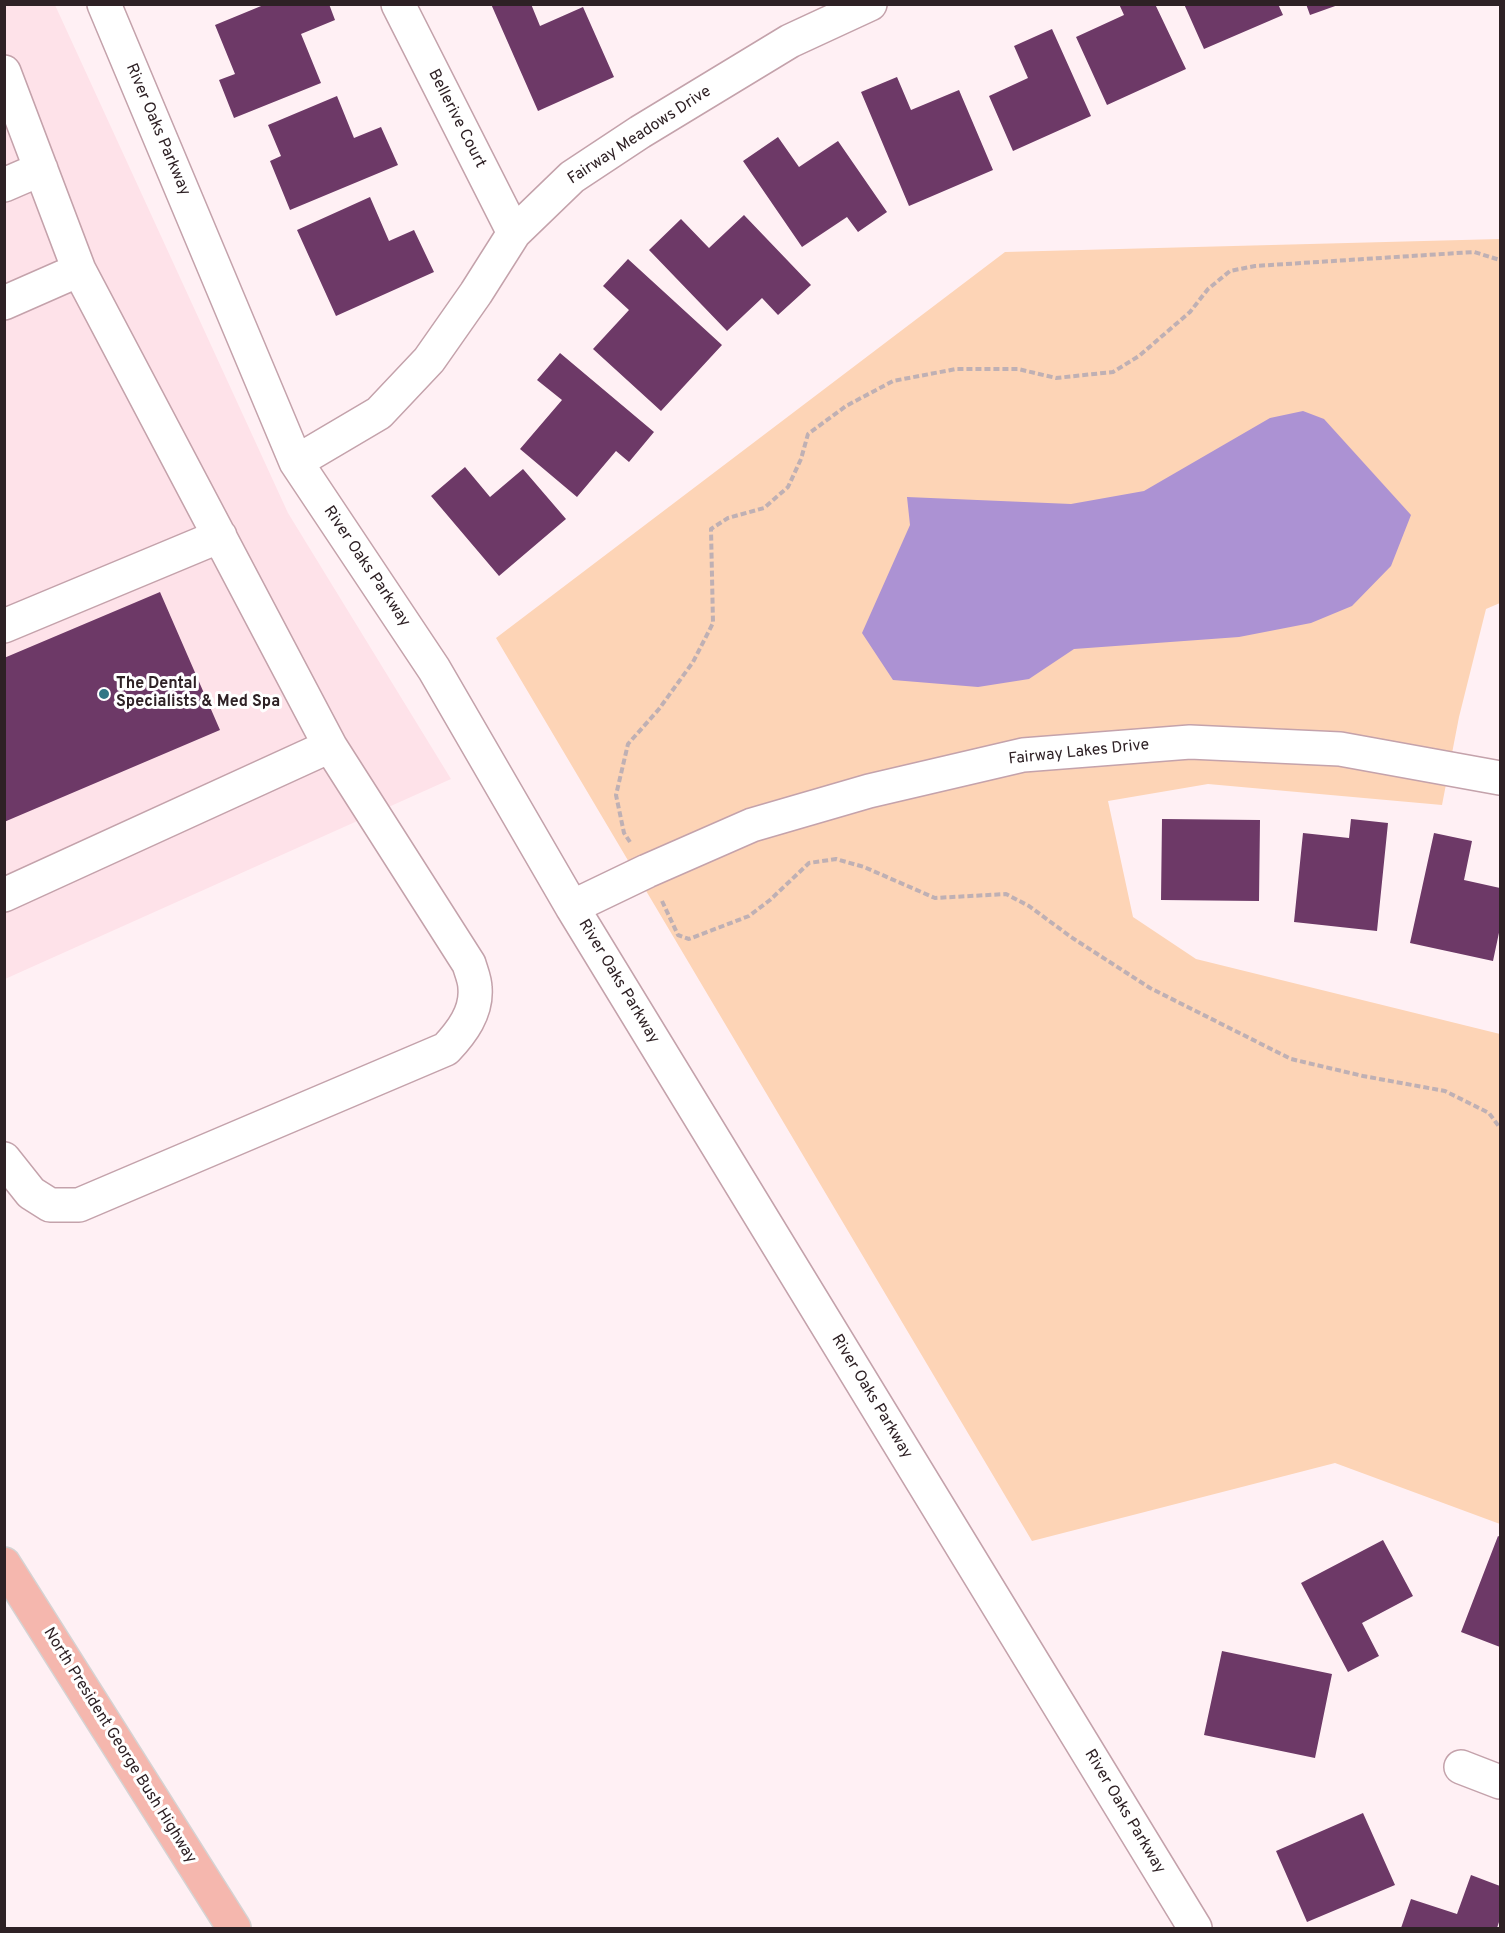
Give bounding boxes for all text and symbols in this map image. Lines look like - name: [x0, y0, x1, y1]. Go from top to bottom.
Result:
- street label: River Oaks Parkway: [120, 61, 194, 199]
- street label: Bellerive Court: [423, 66, 489, 172]
- street label: Fairway Meadows Drive: [565, 83, 715, 189]
- street label: River Oaks Parkway: [318, 503, 414, 631]
- place label: The Dental Specialists & Med Spa: [116, 675, 280, 713]
- marker: The Dental Specialists & Med Spa: [97, 687, 111, 701]
- street label: Fairway Lakes Drive: [1008, 736, 1150, 770]
- street label: River Oaks Parkway: [573, 916, 663, 1048]
- street label: River Oaks Parkway: [826, 1331, 916, 1463]
- street label: North President George Bush Highway: [38, 1625, 200, 1867]
- street label: River Oaks Parkway: [1079, 1746, 1169, 1878]

